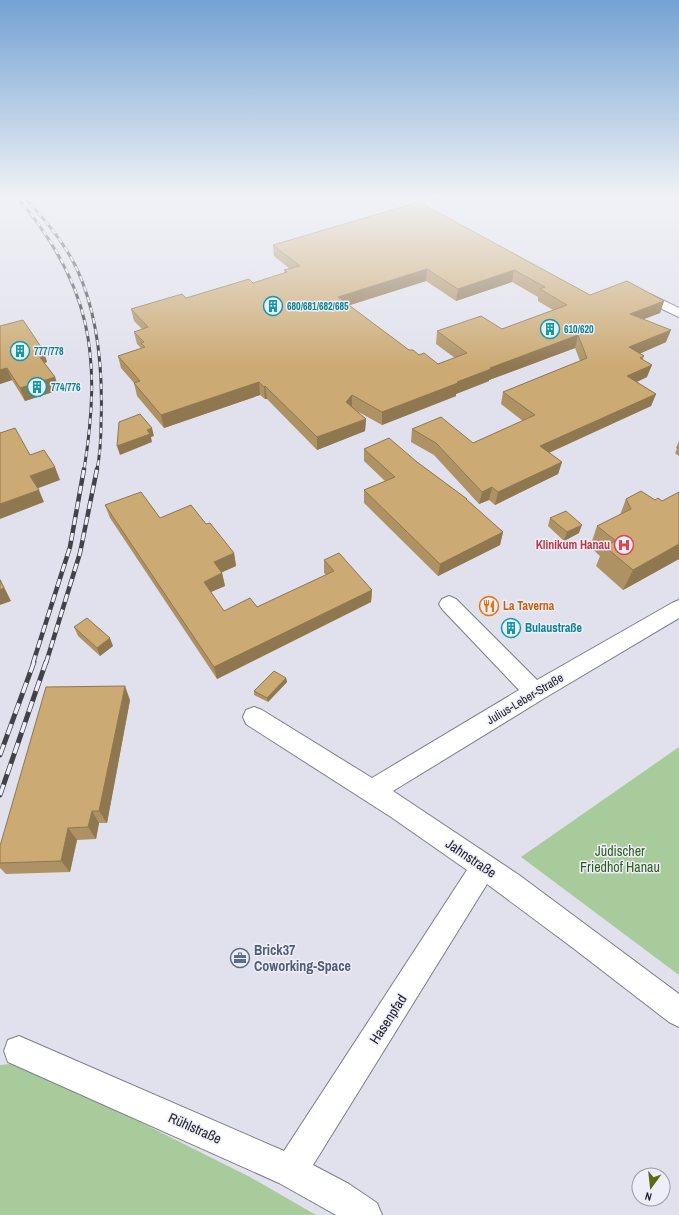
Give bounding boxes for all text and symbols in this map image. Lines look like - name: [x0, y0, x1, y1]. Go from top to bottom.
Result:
- building icon: 680/681/682/685: [262, 295, 284, 317]
- place label: 680/681/682/685: [287, 300, 349, 313]
- building icon: 610/620: [539, 318, 561, 340]
- place label: 610/620: [564, 323, 594, 336]
- building icon: 777/778: [9, 340, 31, 362]
- place label: 777/778: [34, 345, 64, 358]
- building icon: 774/776: [26, 376, 48, 398]
- place label: 774/776: [51, 381, 81, 394]
- hospital icon: Klinikum Hanau: [613, 534, 635, 556]
- place label: Klinikum Hanau: [536, 537, 610, 553]
- restaurant icon: La Taverna: [478, 595, 500, 617]
- place label: La Taverna: [503, 598, 555, 614]
- building icon: Bulaustraße: [500, 617, 522, 639]
- place label: Bulaustraße: [525, 620, 582, 636]
- street label: Julius-Leber-Straße: [484, 670, 566, 728]
- street label: Jahnstraße: [442, 834, 500, 882]
- park label: Jüdischer Friedhof Hanau: [580, 842, 660, 876]
- place label: Brick37 Coworking-Space: [254, 941, 351, 975]
- office icon: Brick37 Coworking-Space: [229, 947, 251, 969]
- street label: Hasenpfad: [365, 991, 411, 1047]
- street label: Rühlstraße: [166, 1108, 224, 1148]
- north arrow: [631, 1167, 671, 1207]
- text: N: [643, 1189, 653, 1204]

